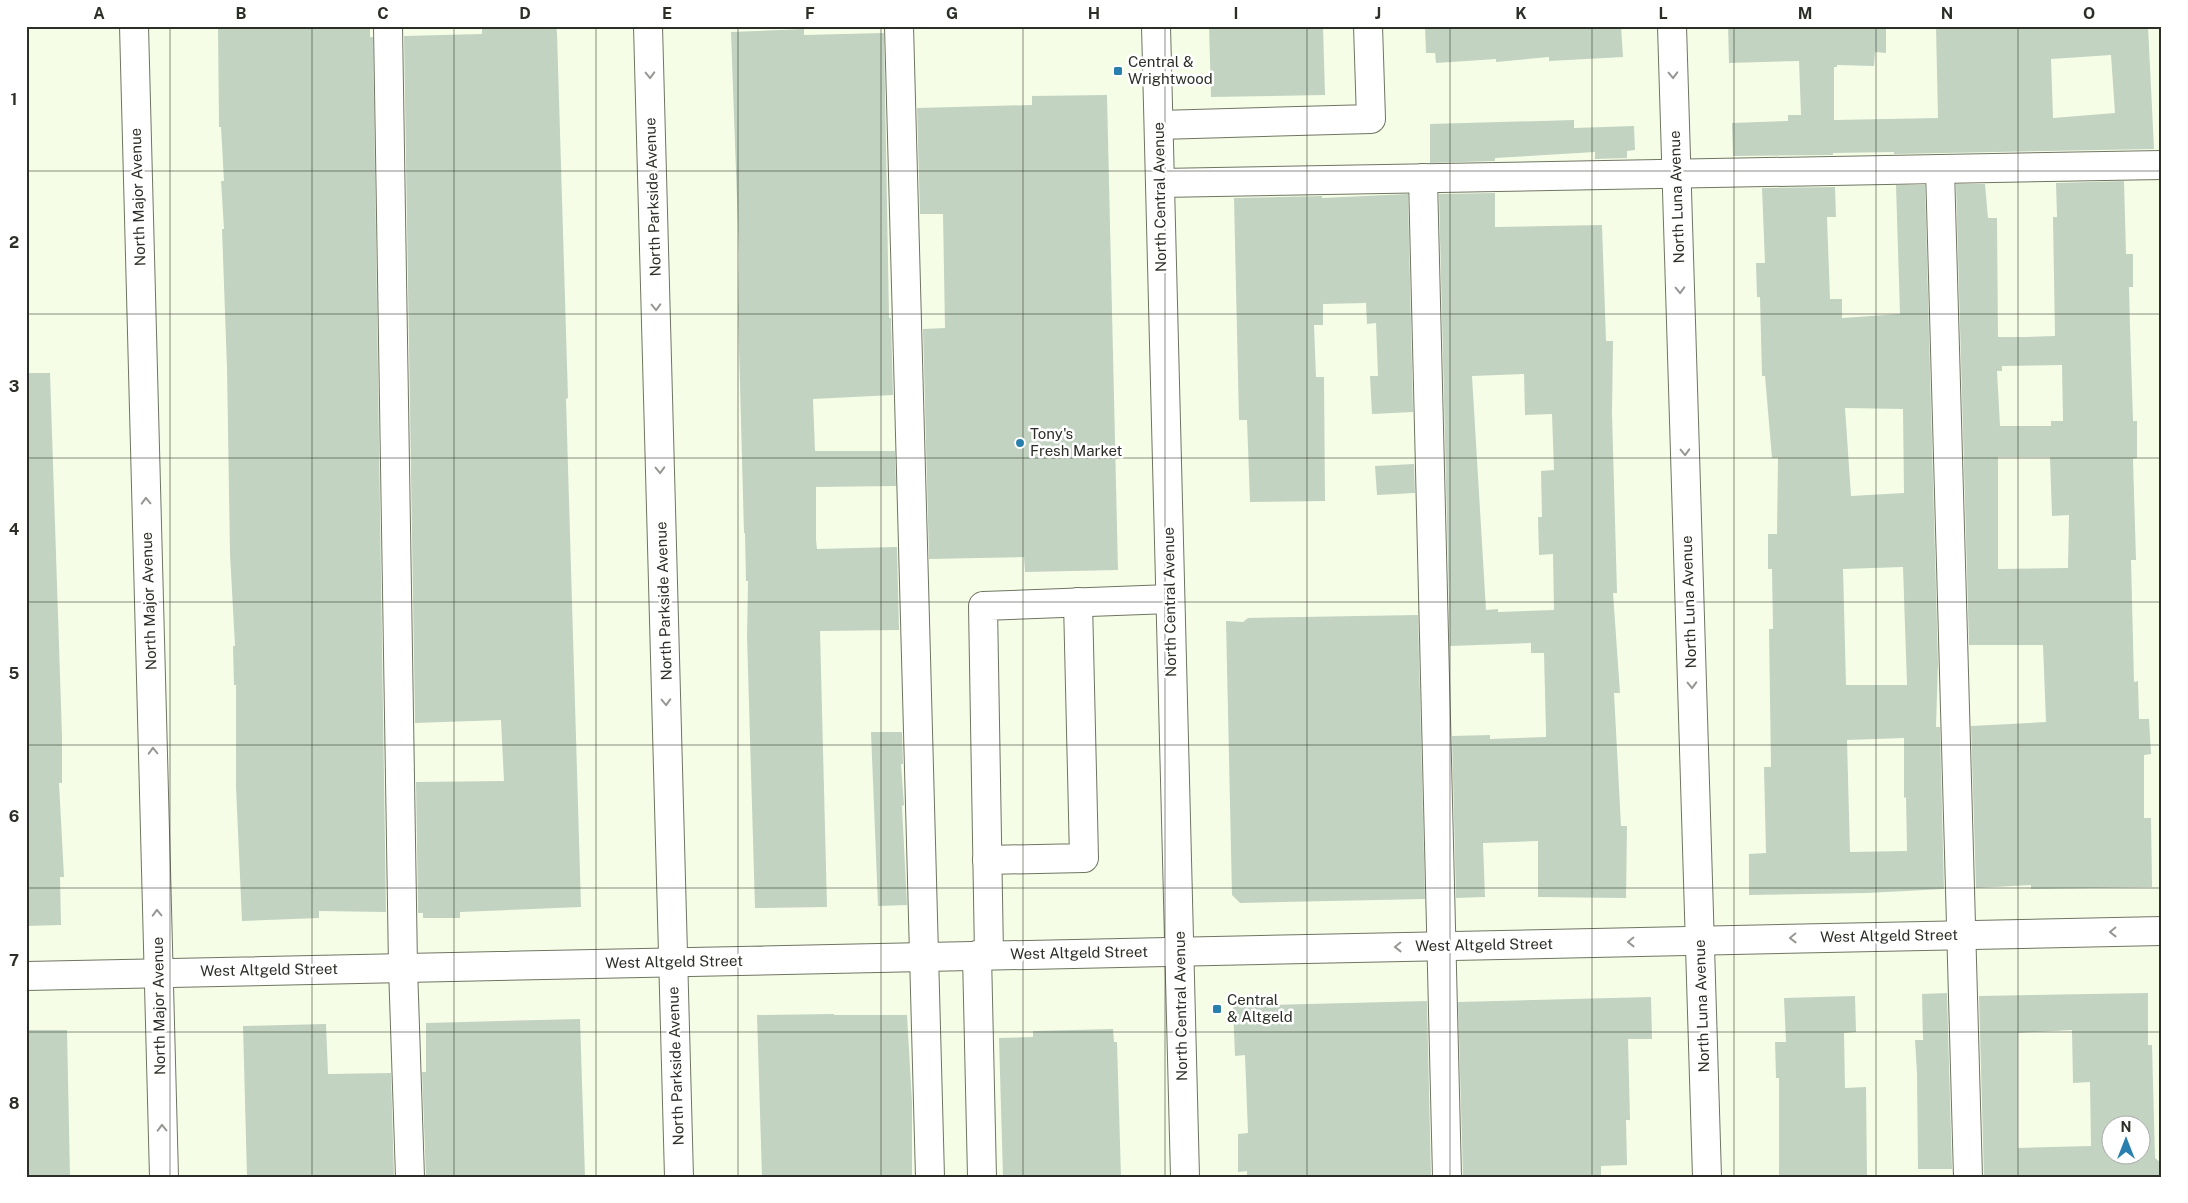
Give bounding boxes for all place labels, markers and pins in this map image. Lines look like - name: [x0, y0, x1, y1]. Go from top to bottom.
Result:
- place label: Central & Wrightwood: [1128, 53, 1213, 87]
- marker: Central & Wrightwood: [1112, 65, 1124, 77]
- place label: Tony's Fresh Market: [1030, 425, 1123, 459]
- marker: Tony's Fresh Market: [1014, 437, 1026, 449]
- place label: Central & Altgeld: [1227, 991, 1293, 1025]
- marker: Central & Altgeld: [1211, 1003, 1223, 1015]

